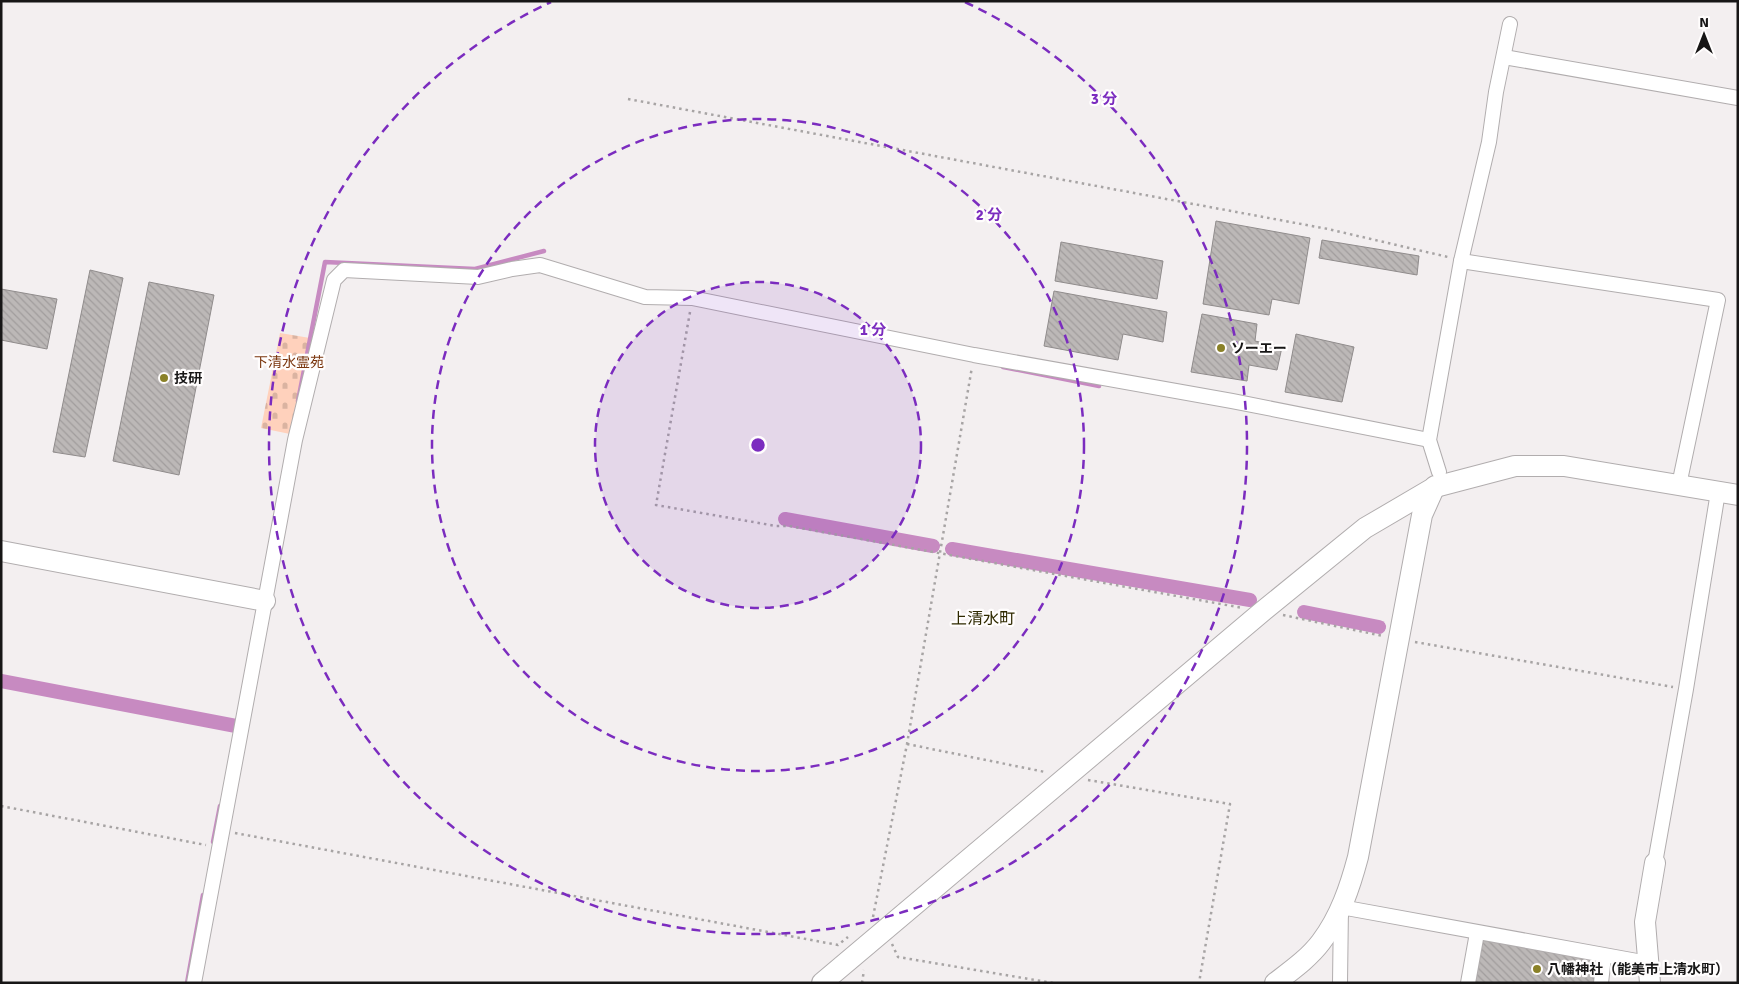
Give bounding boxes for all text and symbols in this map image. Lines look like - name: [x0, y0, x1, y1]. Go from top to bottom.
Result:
- north arrow: [1679, 10, 1729, 60]
- text: N: [1699, 14, 1709, 31]
- text: 3 分: [1091, 90, 1117, 108]
- text: 2 分: [976, 206, 1002, 224]
- text: 1 分: [860, 321, 886, 339]
- place label: ソーエー: [1231, 340, 1287, 357]
- marker: ソーエー: [1215, 342, 1227, 354]
- park label: 下清水霊苑: [254, 354, 324, 371]
- place label: 技研: [174, 370, 202, 387]
- marker: 技研: [158, 372, 170, 384]
- centre of rings: [749, 436, 767, 454]
- district label: 上清水町: [951, 609, 1015, 629]
- place label: 八幡神社（能美市上清水町）: [1547, 961, 1729, 978]
- marker: 八幡神社（能美市上清水町）: [1531, 963, 1543, 975]

